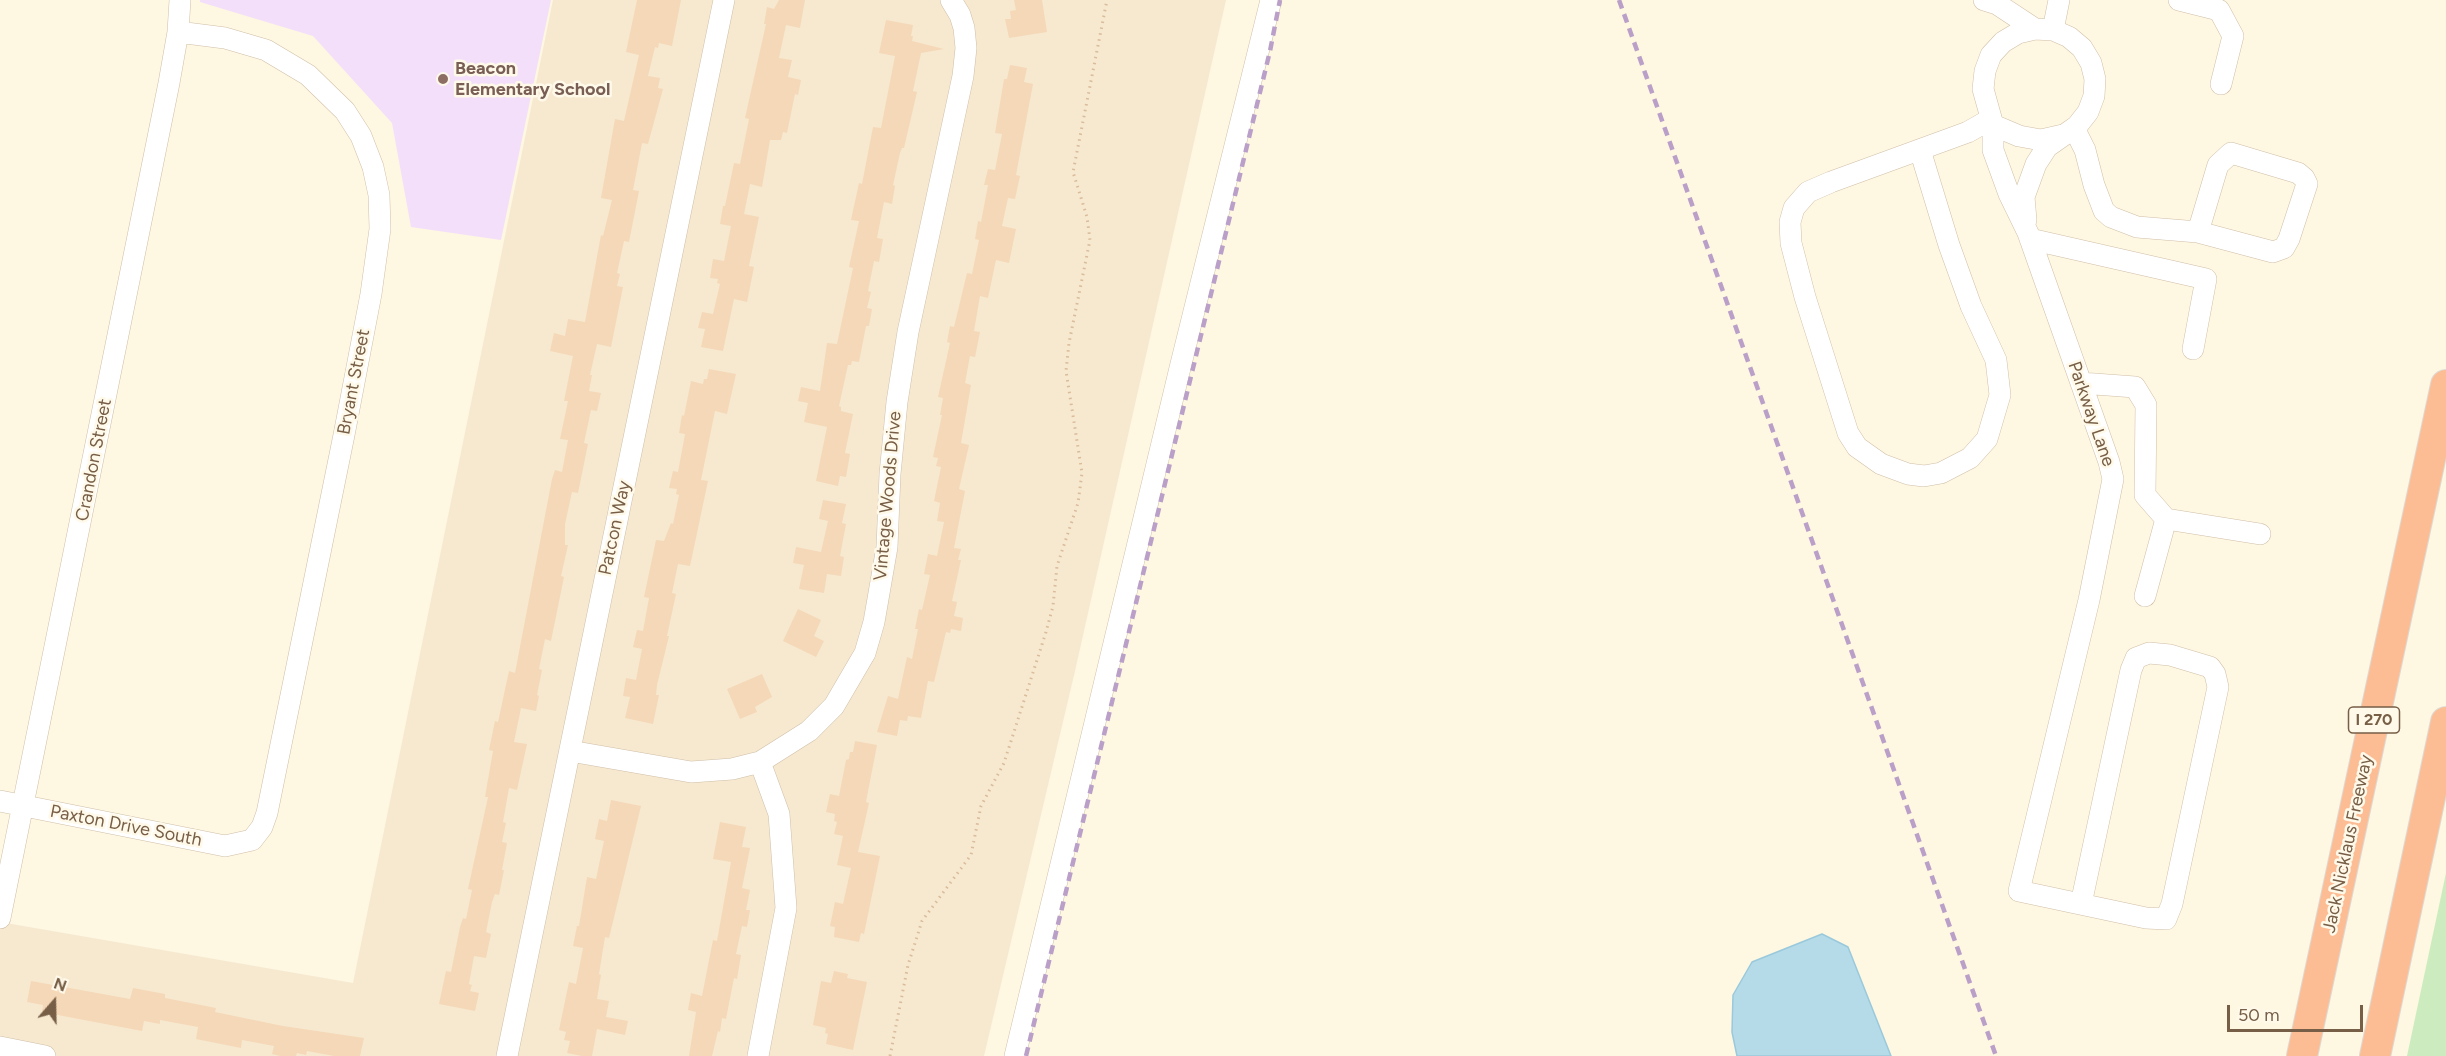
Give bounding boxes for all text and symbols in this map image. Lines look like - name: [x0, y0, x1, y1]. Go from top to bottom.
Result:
- place label: Beacon Elementary School: [455, 58, 610, 100]
- marker: Beacon Elementary School: [436, 72, 450, 86]
- street label: Bryant Street: [333, 327, 375, 437]
- street label: Parkway Lane: [2063, 359, 2119, 469]
- street label: Crandon Street: [72, 397, 116, 523]
- street label: Vintage Woods Drive: [870, 410, 906, 582]
- street label: Patcon Way: [594, 479, 636, 577]
- road number: I 270: [2348, 707, 2400, 733]
- street label: Jack Nicklaus Freeway: [2319, 753, 2377, 935]
- street label: Paxton Drive South: [48, 801, 204, 851]
- north arrow: [24, 972, 84, 1032]
- text: N: [51, 974, 69, 996]
- scale bar: [2230, 993, 2366, 1031]
- text: 50 m: [2238, 1004, 2280, 1026]

